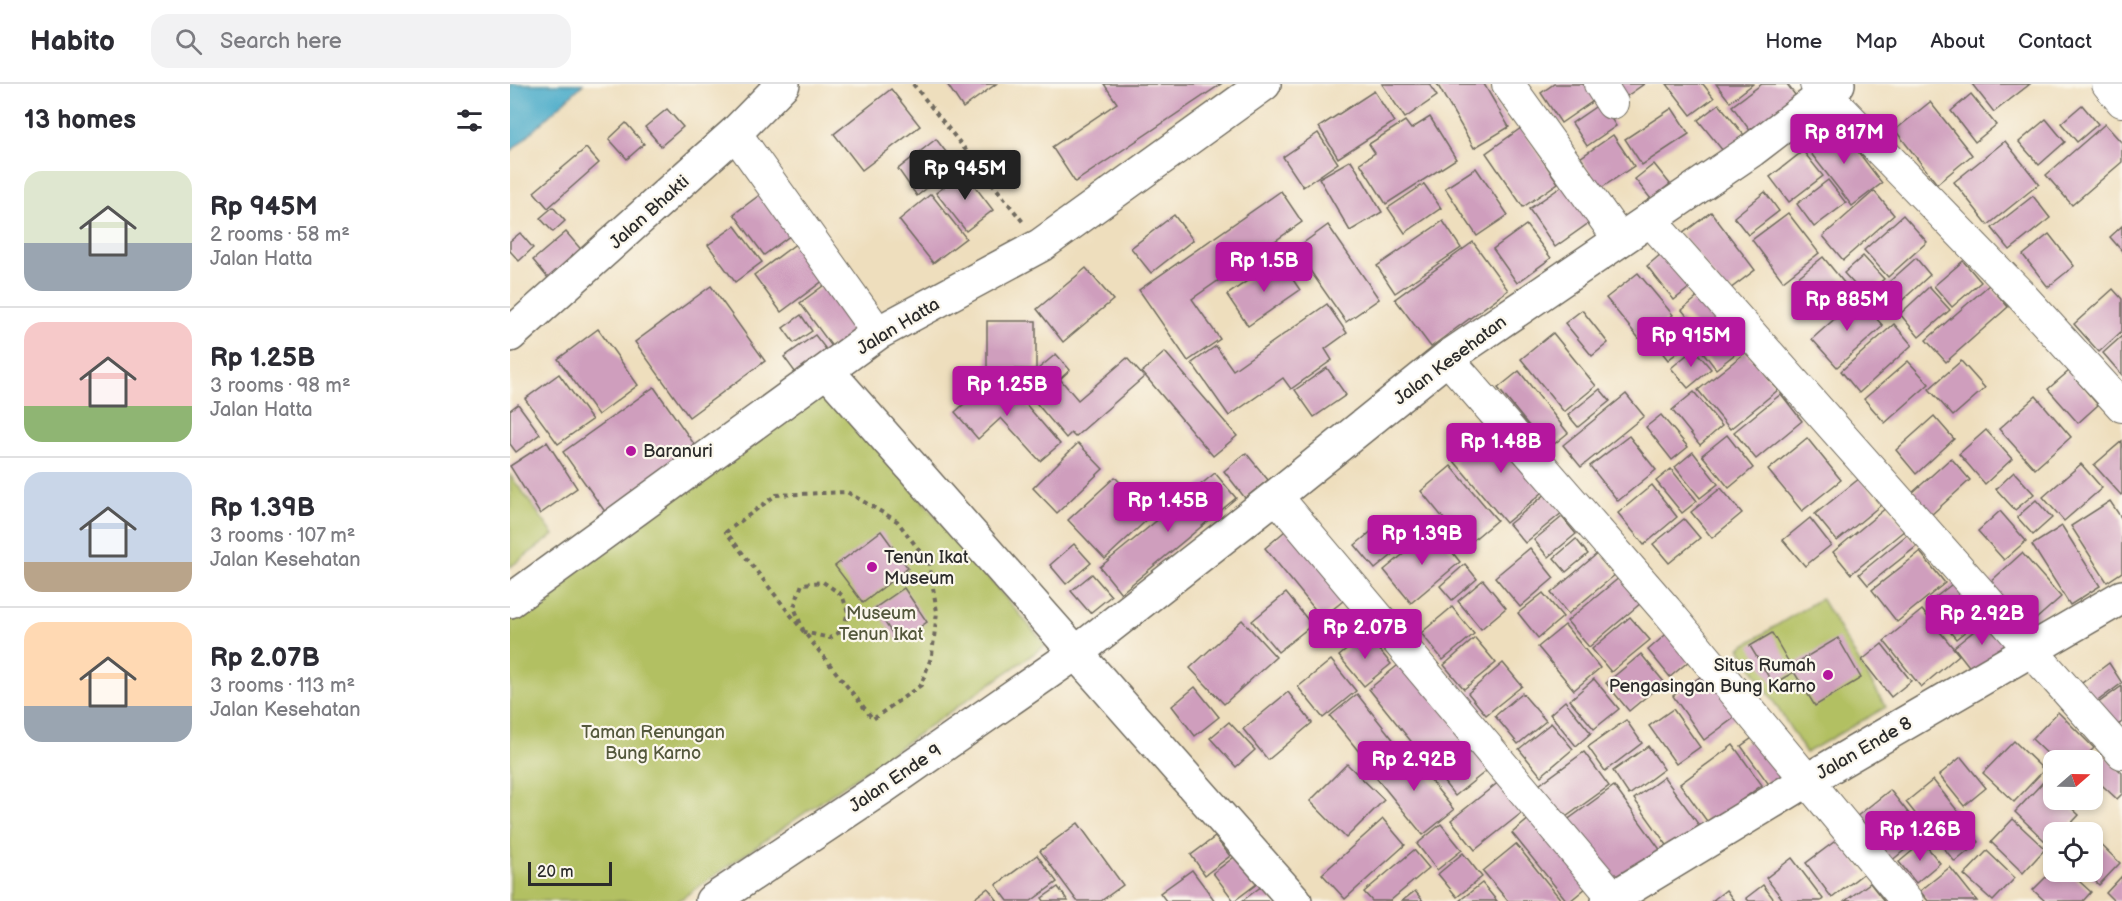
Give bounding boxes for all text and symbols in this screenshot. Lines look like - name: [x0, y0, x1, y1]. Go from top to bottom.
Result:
- search box: [151, 14, 571, 68]
- text: Habito: [30, 25, 115, 58]
- icon: search: [172, 25, 205, 58]
- text: Search here: [220, 28, 342, 55]
- text: Home: [1765, 29, 1822, 54]
- text: Map: [1855, 29, 1897, 54]
- text: About: [1930, 29, 1985, 54]
- text: Contact: [2018, 29, 2092, 54]
- icon: filters: [453, 104, 486, 137]
- text: 13 homes: [24, 105, 136, 136]
- pin: Rp 817M: [1789, 114, 1899, 165]
- text: Rp 817M: [1804, 121, 1884, 145]
- pin: Rp 945M: [910, 150, 1020, 201]
- text: Rp 945M: [924, 157, 1006, 181]
- street label: Jalan Bhakti: [605, 171, 693, 254]
- text: Rp 945M: [210, 192, 318, 223]
- icon: home: [72, 195, 144, 267]
- text: 2 rooms · 58 m²: [210, 223, 350, 247]
- pin: Rp 1.5B: [1209, 242, 1319, 293]
- text: Jalan Hatta: [210, 247, 313, 271]
- text: Rp 1.5B: [1229, 249, 1299, 273]
- pin: Rp 885M: [1792, 281, 1902, 332]
- text: Rp 885M: [1805, 288, 1889, 312]
- street label: Jalan Hatta: [853, 294, 943, 359]
- street label: Jalan Kesehatan: [1390, 311, 1511, 410]
- pin: Rp 915M: [1636, 317, 1746, 368]
- text: Rp 915M: [1651, 324, 1731, 348]
- text: Rp 1.25B: [210, 343, 315, 374]
- icon: home: [72, 346, 144, 418]
- pin: Rp 1.25B: [945, 366, 1069, 417]
- text: Rp 1.25B: [966, 373, 1048, 397]
- text: 3 rooms · 98 m²: [210, 374, 351, 398]
- text: Jalan Hatta: [210, 398, 313, 422]
- pin: Rp 1.48B: [1439, 423, 1563, 474]
- text: Rp 1.48B: [1460, 430, 1542, 454]
- place label: Baranuri: [643, 441, 713, 462]
- marker: Baranuri: [624, 444, 638, 458]
- pin: Rp 1.45B: [1106, 482, 1230, 533]
- text: Rp 1.45B: [1128, 489, 1208, 513]
- text: Rp 1.39B: [210, 493, 315, 524]
- icon: home: [72, 496, 144, 568]
- pin: Rp 1.39B: [1360, 515, 1484, 566]
- text: Rp 1.39B: [1382, 522, 1462, 546]
- text: 3 rooms · 107 m²: [210, 524, 355, 548]
- place label: Tenun Ikat Museum: [884, 547, 969, 589]
- text: Jalan Kesehatan: [210, 548, 361, 572]
- marker: Tenun Ikat Museum: [865, 560, 879, 574]
- pin: Rp 2.92B: [1920, 595, 2044, 646]
- text: Rp 2.92B: [1940, 602, 2024, 626]
- park label: Museum Tenun Ikat: [839, 603, 924, 645]
- pin: Rp 2.07B: [1303, 609, 1427, 660]
- text: Rp 2.07B: [1323, 616, 1407, 640]
- text: Rp 2.07B: [210, 643, 320, 674]
- icon: home: [72, 646, 144, 718]
- place label: Situs Rumah Pengasingan Bung Karno: [1609, 655, 1816, 697]
- marker: Situs Rumah Pengasingan Bung Karno: [1821, 668, 1835, 682]
- text: 3 rooms · 113 m²: [210, 674, 355, 698]
- text: Jalan Kesehatan: [210, 698, 361, 722]
- street label: Jalan Ende 8: [1813, 713, 1916, 784]
- park label: Taman Renungan Bung Karno: [581, 722, 725, 764]
- street label: Jalan Ende 9: [845, 740, 945, 817]
- pin: Rp 2.92B: [1352, 741, 1476, 792]
- text: Rp 2.92B: [1372, 748, 1456, 772]
- north arrow: [2043, 750, 2103, 810]
- map controls: [2043, 750, 2103, 882]
- pin: Rp 1.26B: [1858, 811, 1982, 862]
- text: Rp 1.26B: [1879, 818, 1961, 842]
- button: locate: [2043, 822, 2103, 882]
- scale bar: [528, 859, 612, 886]
- text: 20 m: [537, 863, 573, 882]

